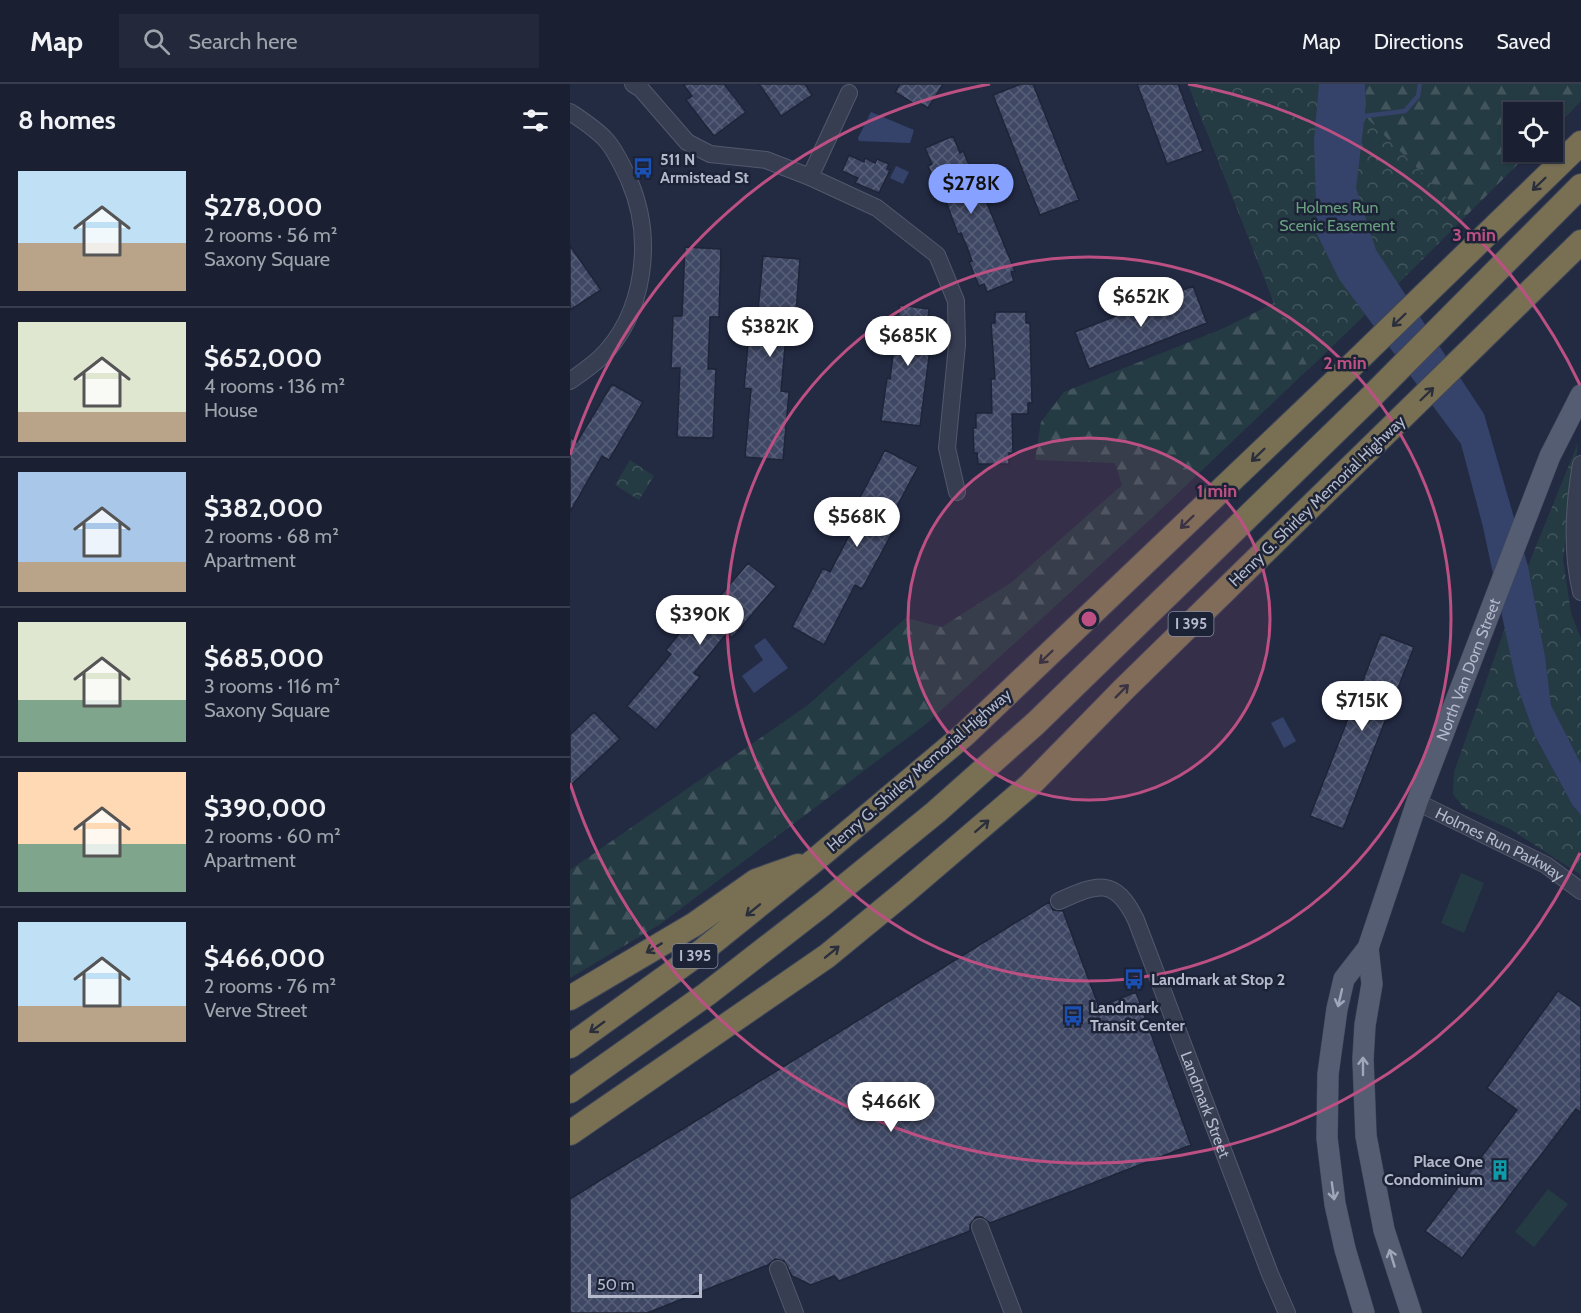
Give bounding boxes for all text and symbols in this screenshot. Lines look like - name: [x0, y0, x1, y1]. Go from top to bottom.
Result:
- search box: [119, 14, 539, 68]
- text: Map: [30, 24, 83, 58]
- icon: search: [140, 25, 173, 58]
- text: Search here: [188, 28, 297, 55]
- text: Map: [1302, 29, 1341, 54]
- text: Directions: [1374, 29, 1463, 54]
- text: Saved: [1496, 29, 1551, 54]
- map controls: [1503, 102, 1563, 162]
- button: locate: [1503, 102, 1563, 162]
- text: 8 homes: [18, 104, 116, 136]
- icon: filters: [519, 104, 552, 137]
- place label: 511 N Armistead St: [660, 150, 749, 187]
- bus stop icon: 511 N Armistead St: [631, 156, 655, 180]
- pin: $278K: [929, 164, 1013, 215]
- text: $278K: [943, 171, 1000, 195]
- one-way arrow: [1532, 177, 1547, 191]
- text: $278,000: [204, 191, 323, 223]
- icon: home: [66, 195, 138, 267]
- park label: Holmes Run Scenic Easement: [1279, 198, 1395, 235]
- text: 2 rooms · 56 m²: [204, 223, 337, 247]
- text: 3 min: [1452, 224, 1496, 246]
- text: Saxony Square: [204, 247, 330, 271]
- pin: $652K: [1099, 277, 1183, 328]
- text: $652K: [1113, 284, 1169, 308]
- pin: $382K: [728, 307, 812, 358]
- one-way arrow: [1391, 312, 1406, 327]
- text: $382K: [741, 314, 799, 338]
- pin: $685K: [866, 316, 950, 367]
- text: $685K: [879, 323, 937, 347]
- text: $652,000: [204, 342, 322, 374]
- icon: home: [66, 346, 138, 418]
- text: 2 min: [1323, 352, 1367, 374]
- text: 4 rooms · 136 m²: [204, 374, 345, 398]
- one-way arrow: [1419, 386, 1434, 401]
- text: House: [204, 398, 258, 422]
- street label: Henry G. Shirley Memorial Highway: [1225, 412, 1409, 590]
- one-way arrow: [1251, 448, 1266, 462]
- text: 1 min: [1197, 480, 1237, 502]
- text: $382,000: [204, 492, 323, 524]
- icon: home: [66, 496, 138, 568]
- pin: $568K: [815, 497, 899, 548]
- text: $568K: [828, 504, 886, 528]
- one-way arrow: [1180, 515, 1195, 530]
- text: 2 rooms · 68 m²: [204, 524, 339, 548]
- text: Apartment: [204, 548, 296, 572]
- pin: $390K: [658, 595, 742, 646]
- street label: North Van Dorn Street: [1432, 595, 1504, 743]
- text: $390K: [670, 602, 730, 626]
- centre of rings: [1079, 609, 1099, 629]
- road number: I 395: [1168, 612, 1214, 636]
- text: $685,000: [204, 642, 324, 674]
- icon: home: [66, 646, 138, 718]
- one-way arrow: [1039, 650, 1054, 664]
- text: 3 rooms · 116 m²: [204, 674, 340, 698]
- pin: $715K: [1320, 681, 1404, 732]
- one-way arrow: [1115, 684, 1129, 699]
- street label: Henry G. Shirley Memorial Highway: [823, 685, 1015, 855]
- text: $715K: [1336, 688, 1388, 712]
- text: Saxony Square: [204, 698, 330, 722]
- text: $390,000: [204, 792, 327, 824]
- icon: home: [66, 796, 138, 868]
- street label: Holmes Run Parkway: [1432, 803, 1568, 885]
- one-way arrow: [974, 820, 990, 833]
- text: 2 rooms · 60 m²: [204, 824, 341, 848]
- text: Apartment: [204, 848, 296, 872]
- one-way arrow: [745, 903, 761, 916]
- text: $466,000: [204, 942, 325, 974]
- one-way arrow: [646, 942, 663, 954]
- road number: I 395: [672, 944, 718, 968]
- one-way arrow: [824, 945, 840, 958]
- icon: home: [66, 946, 138, 1018]
- bus stop icon: Landmark at Stop 2: [1122, 967, 1146, 991]
- place label: Landmark at Stop 2: [1151, 970, 1285, 989]
- text: 2 rooms · 76 m²: [204, 974, 336, 998]
- one-way arrow: [1333, 988, 1345, 1007]
- text: Verve Street: [204, 998, 307, 1022]
- place label: Landmark Transit Center: [1090, 998, 1186, 1035]
- bus stop icon: Landmark Transit Center: [1061, 1004, 1085, 1028]
- one-way arrow: [589, 1020, 605, 1033]
- street label: Landmark Street: [1177, 1048, 1235, 1161]
- one-way arrow: [1357, 1056, 1369, 1076]
- pin: $466K: [849, 1082, 933, 1133]
- text: $466K: [861, 1089, 921, 1113]
- place label: Place One Condominium: [1384, 1152, 1483, 1189]
- building icon: Place One Condominium: [1488, 1158, 1512, 1182]
- one-way arrow: [1327, 1181, 1338, 1201]
- one-way arrow: [1386, 1249, 1397, 1268]
- scale bar: [588, 1271, 702, 1298]
- text: 50 m: [597, 1275, 634, 1294]

